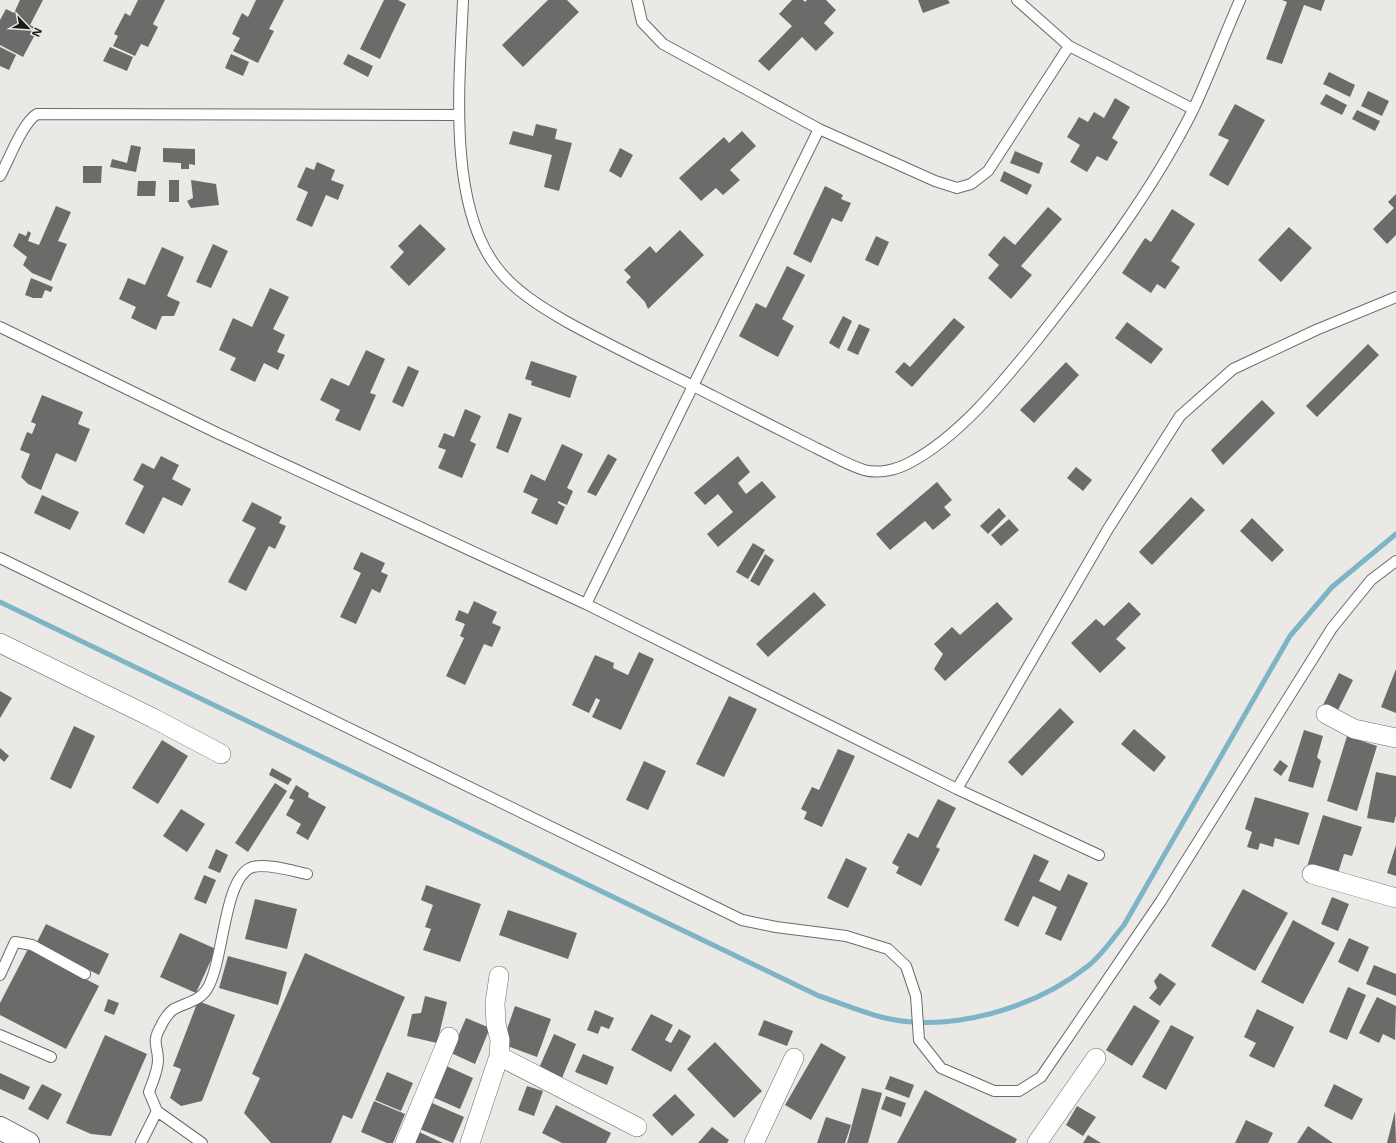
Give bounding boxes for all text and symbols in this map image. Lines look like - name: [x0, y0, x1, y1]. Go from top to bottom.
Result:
- north arrow: [8, 8, 48, 48]
- text: N: [29, 25, 46, 40]

